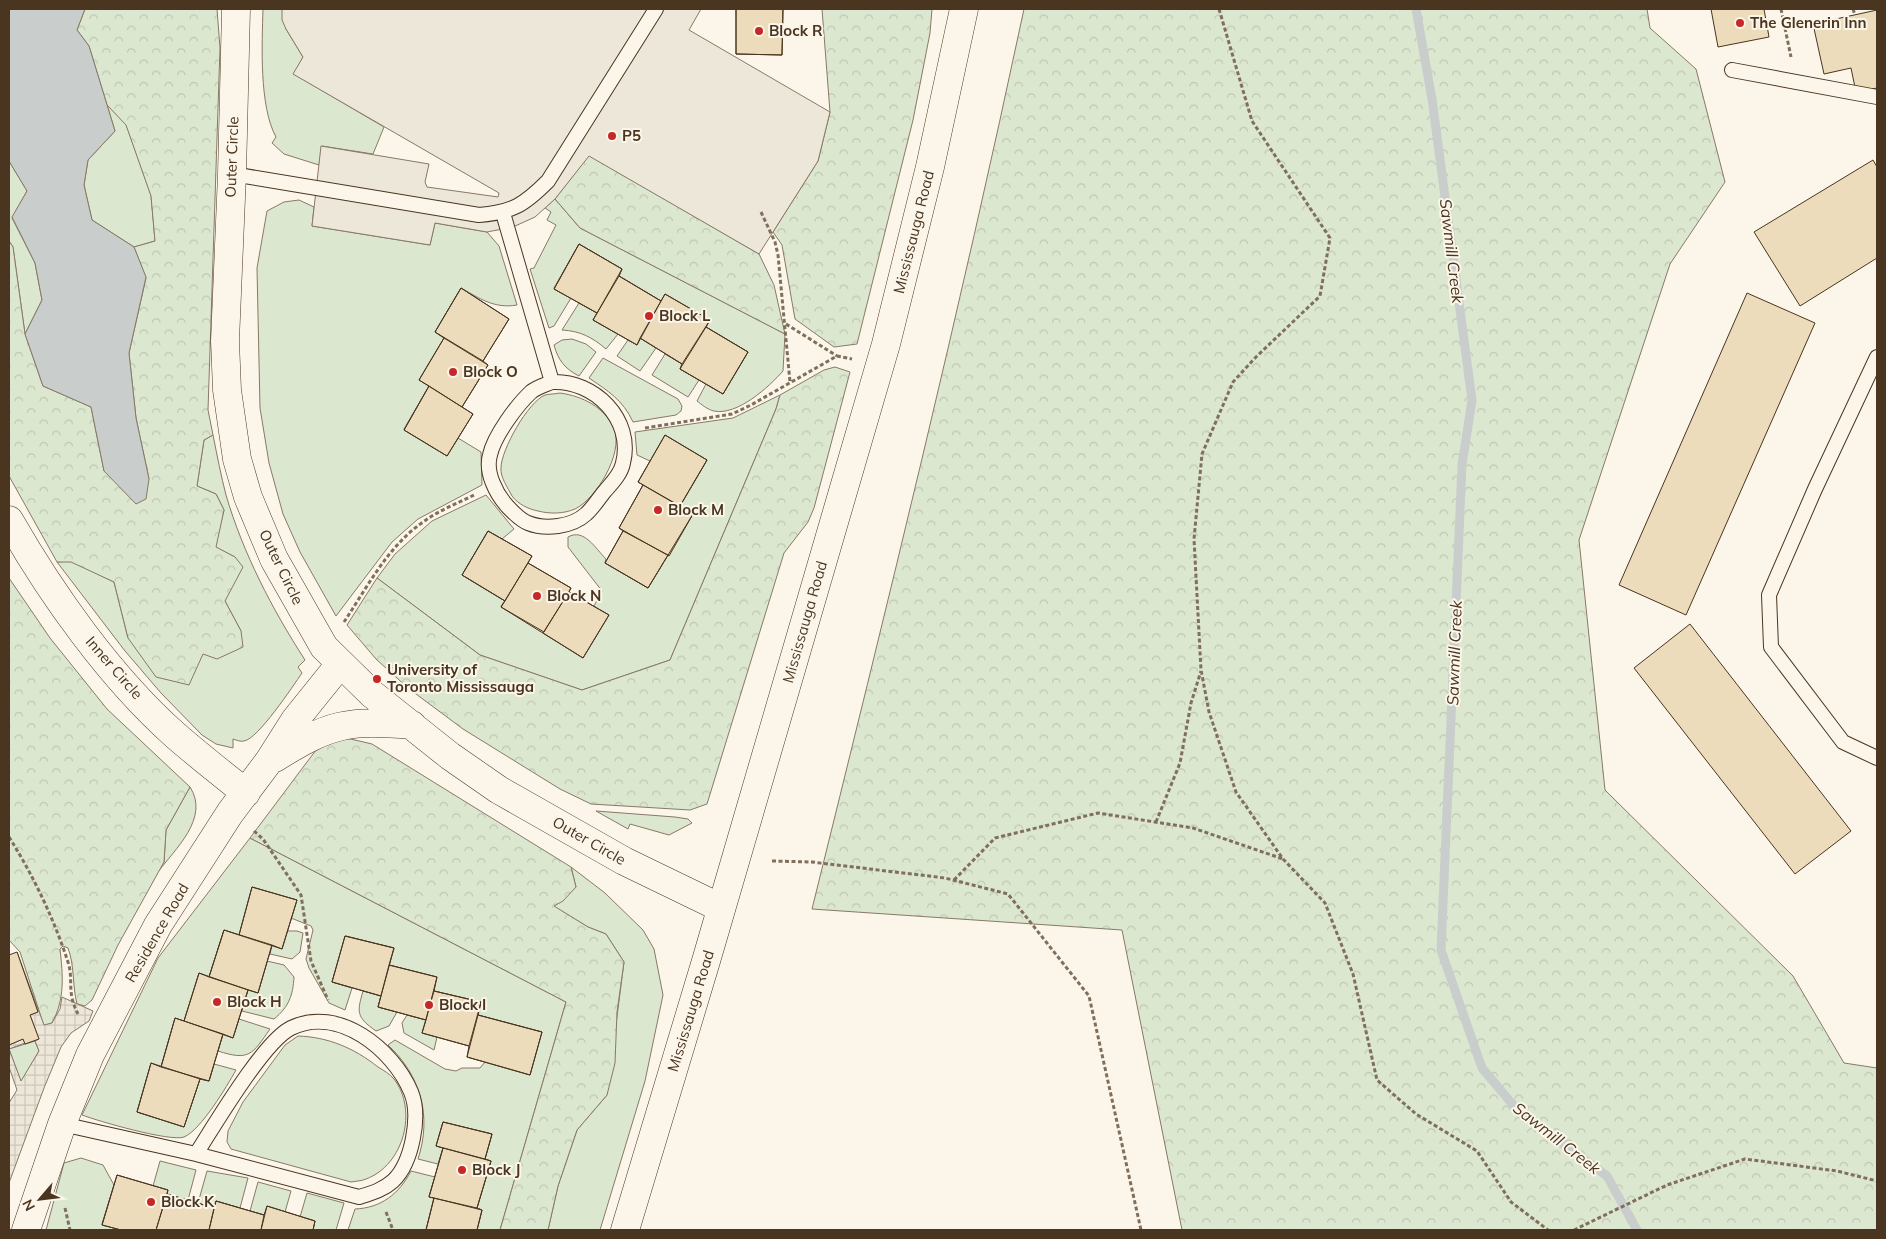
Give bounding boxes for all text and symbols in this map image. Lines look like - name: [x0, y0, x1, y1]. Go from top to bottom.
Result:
- place label: The Glenerin Inn: [1750, 13, 1866, 32]
- marker: The Glenerin Inn: [1734, 17, 1746, 29]
- place label: Block R: [769, 21, 823, 40]
- marker: Block R: [753, 25, 765, 37]
- street label: Outer Circle: [221, 116, 242, 198]
- place label: P5: [622, 126, 641, 145]
- marker: P5: [606, 130, 618, 142]
- street label: Mississauga Road: [889, 168, 938, 295]
- water label: Sawmill Creek: [1436, 198, 1468, 305]
- place label: Block L: [659, 306, 711, 325]
- marker: Block L: [643, 310, 655, 322]
- place label: Block O: [463, 362, 518, 381]
- marker: Block O: [447, 366, 459, 378]
- place label: Block M: [668, 500, 724, 519]
- marker: Block M: [652, 504, 664, 516]
- street label: Outer Circle: [255, 526, 308, 607]
- street label: Mississauga Road: [778, 559, 831, 685]
- place label: Block N: [547, 586, 601, 605]
- marker: Block N: [531, 590, 543, 602]
- water label: Sawmill Creek: [1442, 599, 1466, 706]
- street label: Inner Circle: [82, 632, 147, 703]
- place label: University of Toronto Mississauga: [387, 660, 534, 696]
- marker: University of Toronto Mississauga: [371, 673, 383, 685]
- street label: Outer Circle: [549, 812, 629, 869]
- street label: Residence Road: [120, 880, 193, 986]
- street label: Mississauga Road: [663, 948, 718, 1074]
- place label: Block H: [227, 992, 282, 1011]
- place label: Block I: [439, 995, 486, 1014]
- marker: Block H: [211, 996, 223, 1008]
- marker: Block I: [423, 999, 435, 1011]
- water label: Sawmill Creek: [1509, 1098, 1605, 1179]
- place label: Block J: [472, 1160, 521, 1179]
- marker: Block J: [456, 1164, 468, 1176]
- north arrow: [15, 1174, 65, 1224]
- place label: Block K: [161, 1192, 215, 1211]
- text: N: [18, 1196, 39, 1214]
- marker: Block K: [145, 1196, 157, 1208]

